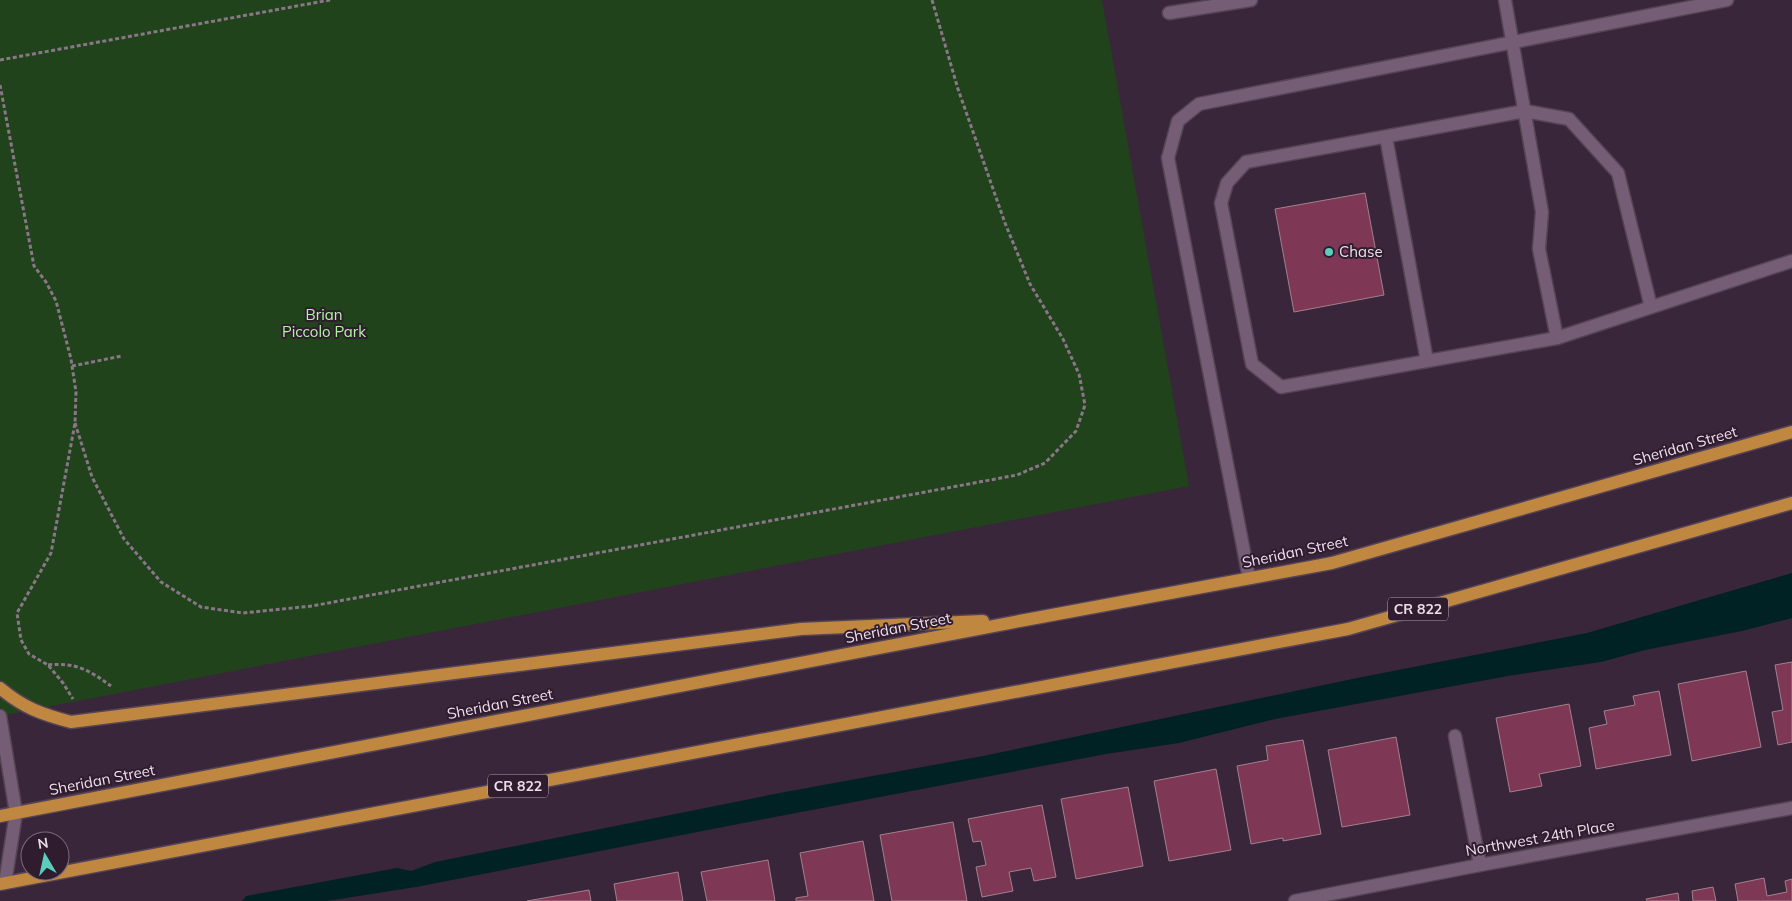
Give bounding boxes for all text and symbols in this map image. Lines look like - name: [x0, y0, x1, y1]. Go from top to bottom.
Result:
- place label: Chase: [1339, 242, 1383, 261]
- marker: Chase: [1323, 246, 1335, 258]
- park label: Brian Piccolo Park: [282, 305, 366, 341]
- street label: Sheridan Street: [1631, 422, 1739, 469]
- street label: Sheridan Street: [1240, 531, 1349, 572]
- road number: CR 822: [1388, 598, 1448, 620]
- street label: Sheridan Street: [843, 608, 952, 647]
- street label: Sheridan Street: [445, 684, 554, 723]
- street label: Sheridan Street: [47, 760, 156, 799]
- road number: CR 822: [488, 774, 548, 798]
- street label: Northwest 24th Place: [1464, 815, 1616, 860]
- north arrow: [20, 831, 70, 881]
- text: N: [36, 833, 50, 853]

